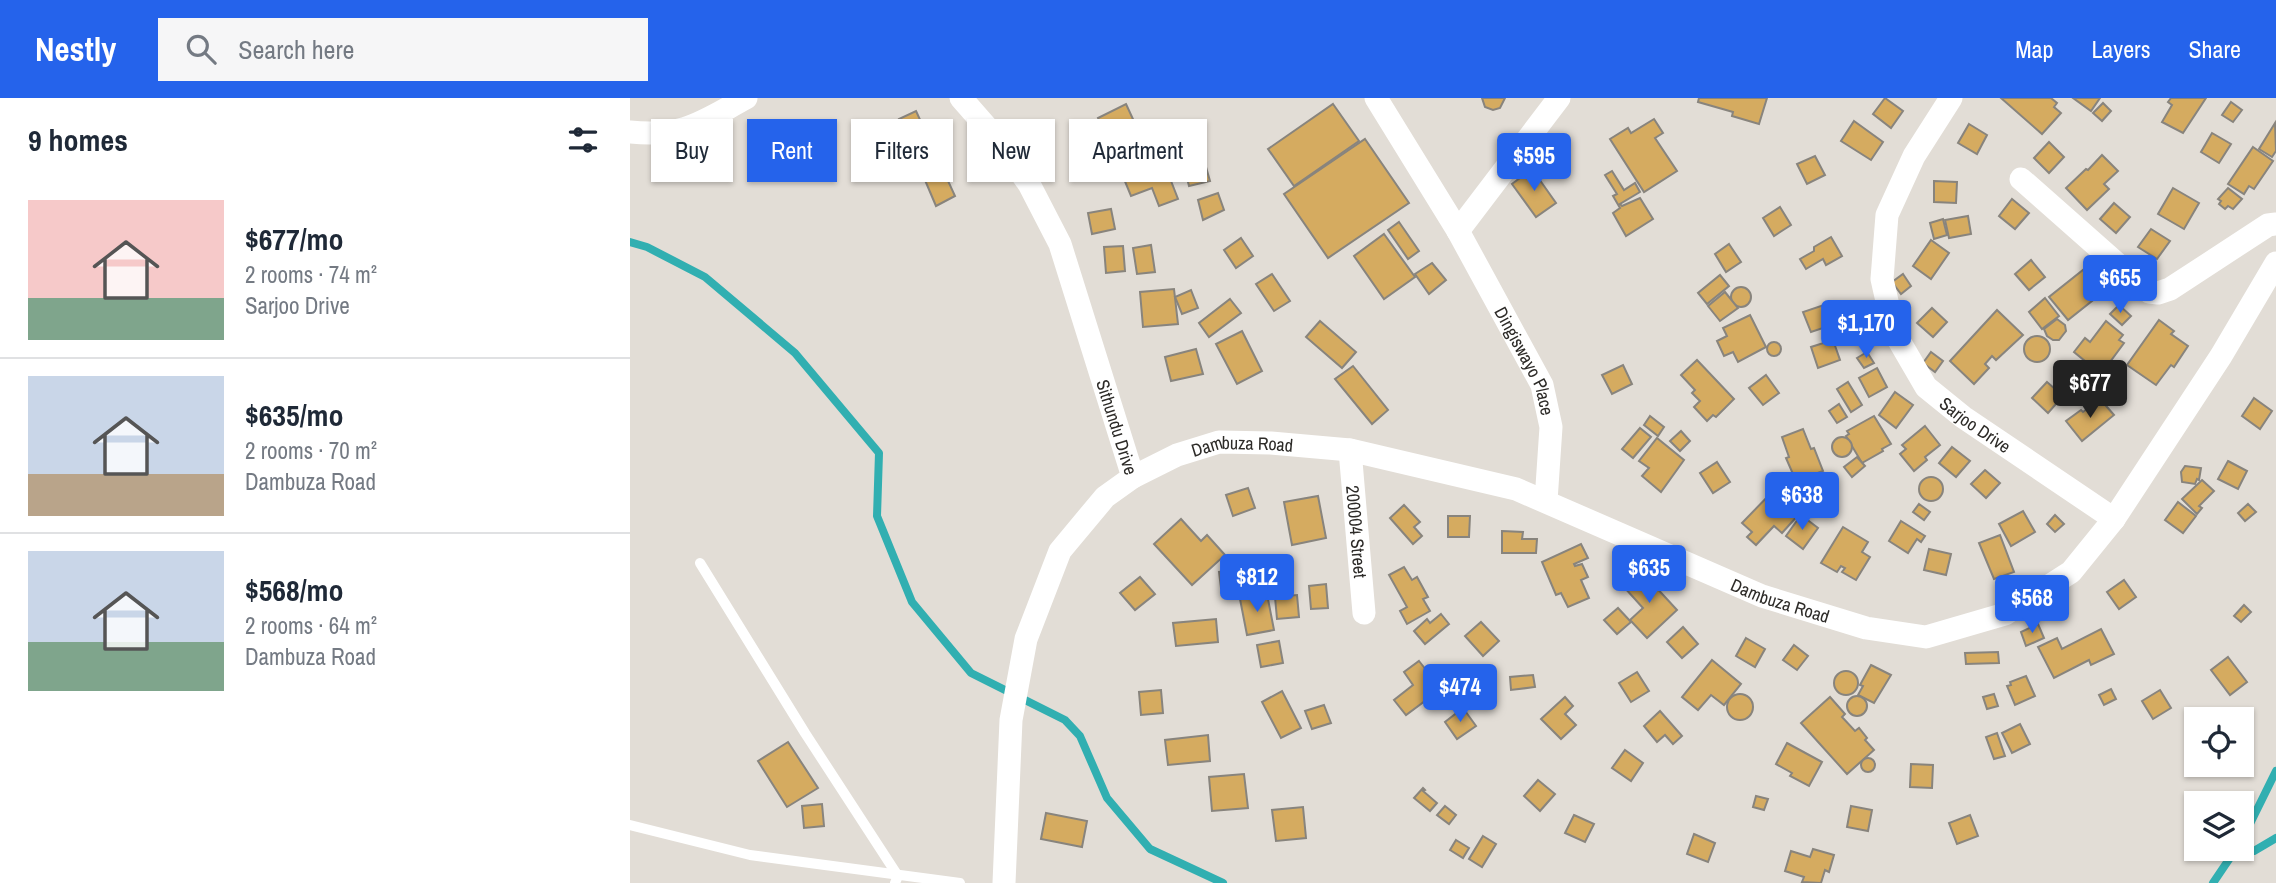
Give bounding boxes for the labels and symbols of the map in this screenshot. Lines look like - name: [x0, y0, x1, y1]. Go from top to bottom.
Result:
- pin: $595: [1493, 134, 1575, 193]
- pin: $655: [2079, 256, 2161, 315]
- pin: $1,170: [1809, 300, 1923, 360]
- street label: Dingiswayo Place: [1489, 302, 1561, 417]
- pin: $677: [2049, 360, 2131, 420]
- street label: Sithundu Drive: [1091, 376, 1144, 478]
- street label: Sarjoo Drive: [1935, 391, 2016, 458]
- street label: Dambuza Road: [1188, 429, 1294, 462]
- pin: $638: [1761, 472, 1843, 532]
- street label: 200004 Street: [1341, 484, 1373, 579]
- pin: $635: [1608, 546, 1690, 605]
- pin: $812: [1216, 554, 1298, 614]
- street label: Dambuza Road: [1727, 572, 1833, 629]
- pin: $568: [1991, 575, 2073, 635]
- pin: $474: [1419, 664, 1501, 724]

